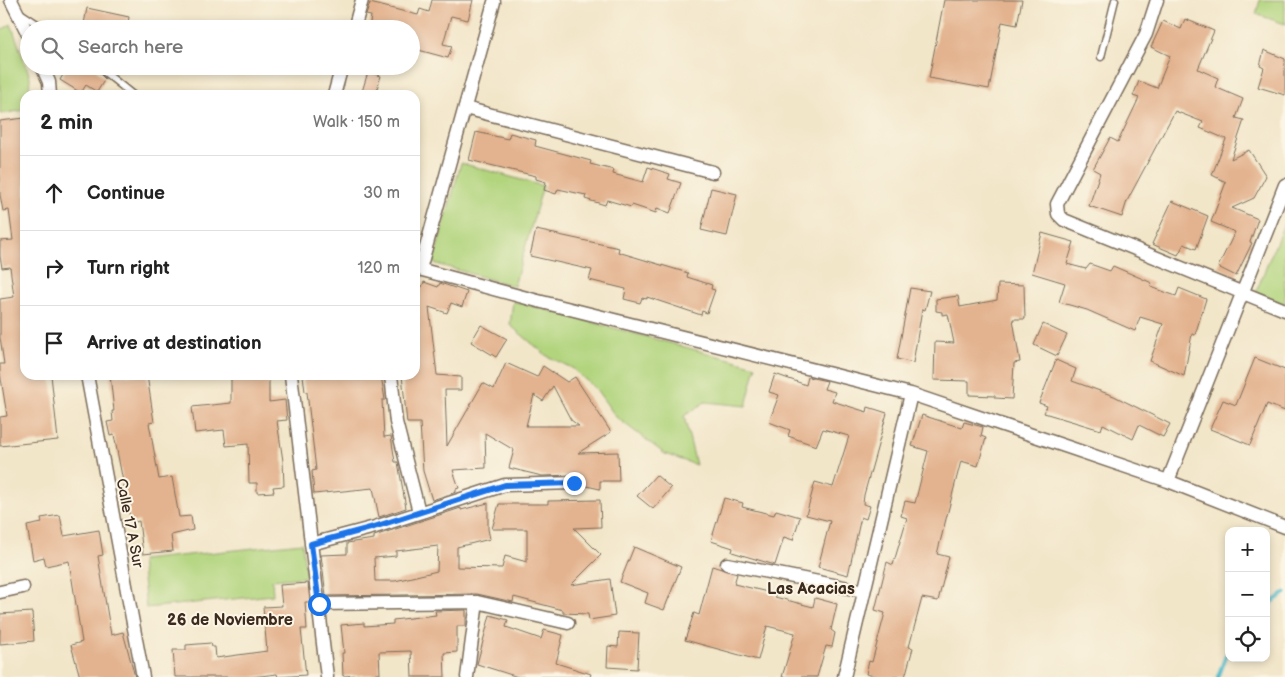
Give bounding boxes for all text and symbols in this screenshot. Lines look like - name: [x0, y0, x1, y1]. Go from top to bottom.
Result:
- search box: [20, 20, 420, 75]
- icon: search: [38, 34, 66, 62]
- text: Search here: [78, 36, 183, 59]
- text: 2 min: [40, 110, 93, 135]
- text: Walk · 150 m: [313, 113, 400, 132]
- icon: ahead: [40, 179, 68, 207]
- text: Continue: [87, 182, 165, 205]
- text: 30 m: [363, 184, 400, 203]
- icon: right: [40, 254, 68, 282]
- text: Turn right: [87, 257, 170, 280]
- text: 120 m: [357, 259, 400, 278]
- icon: arrive: [40, 329, 68, 357]
- text: Arrive at destination: [87, 332, 262, 355]
- route end: [563, 472, 586, 495]
- street label: Calle 17 A Sur: [112, 477, 148, 570]
- map controls: [1225, 527, 1270, 662]
- button: +: [1225, 527, 1270, 572]
- button: −: [1225, 572, 1270, 617]
- district label: Las Acacias: [767, 580, 855, 599]
- route start: [308, 593, 331, 616]
- district label: 26 de Noviembre: [167, 611, 293, 630]
- button: locate: [1225, 617, 1270, 662]

